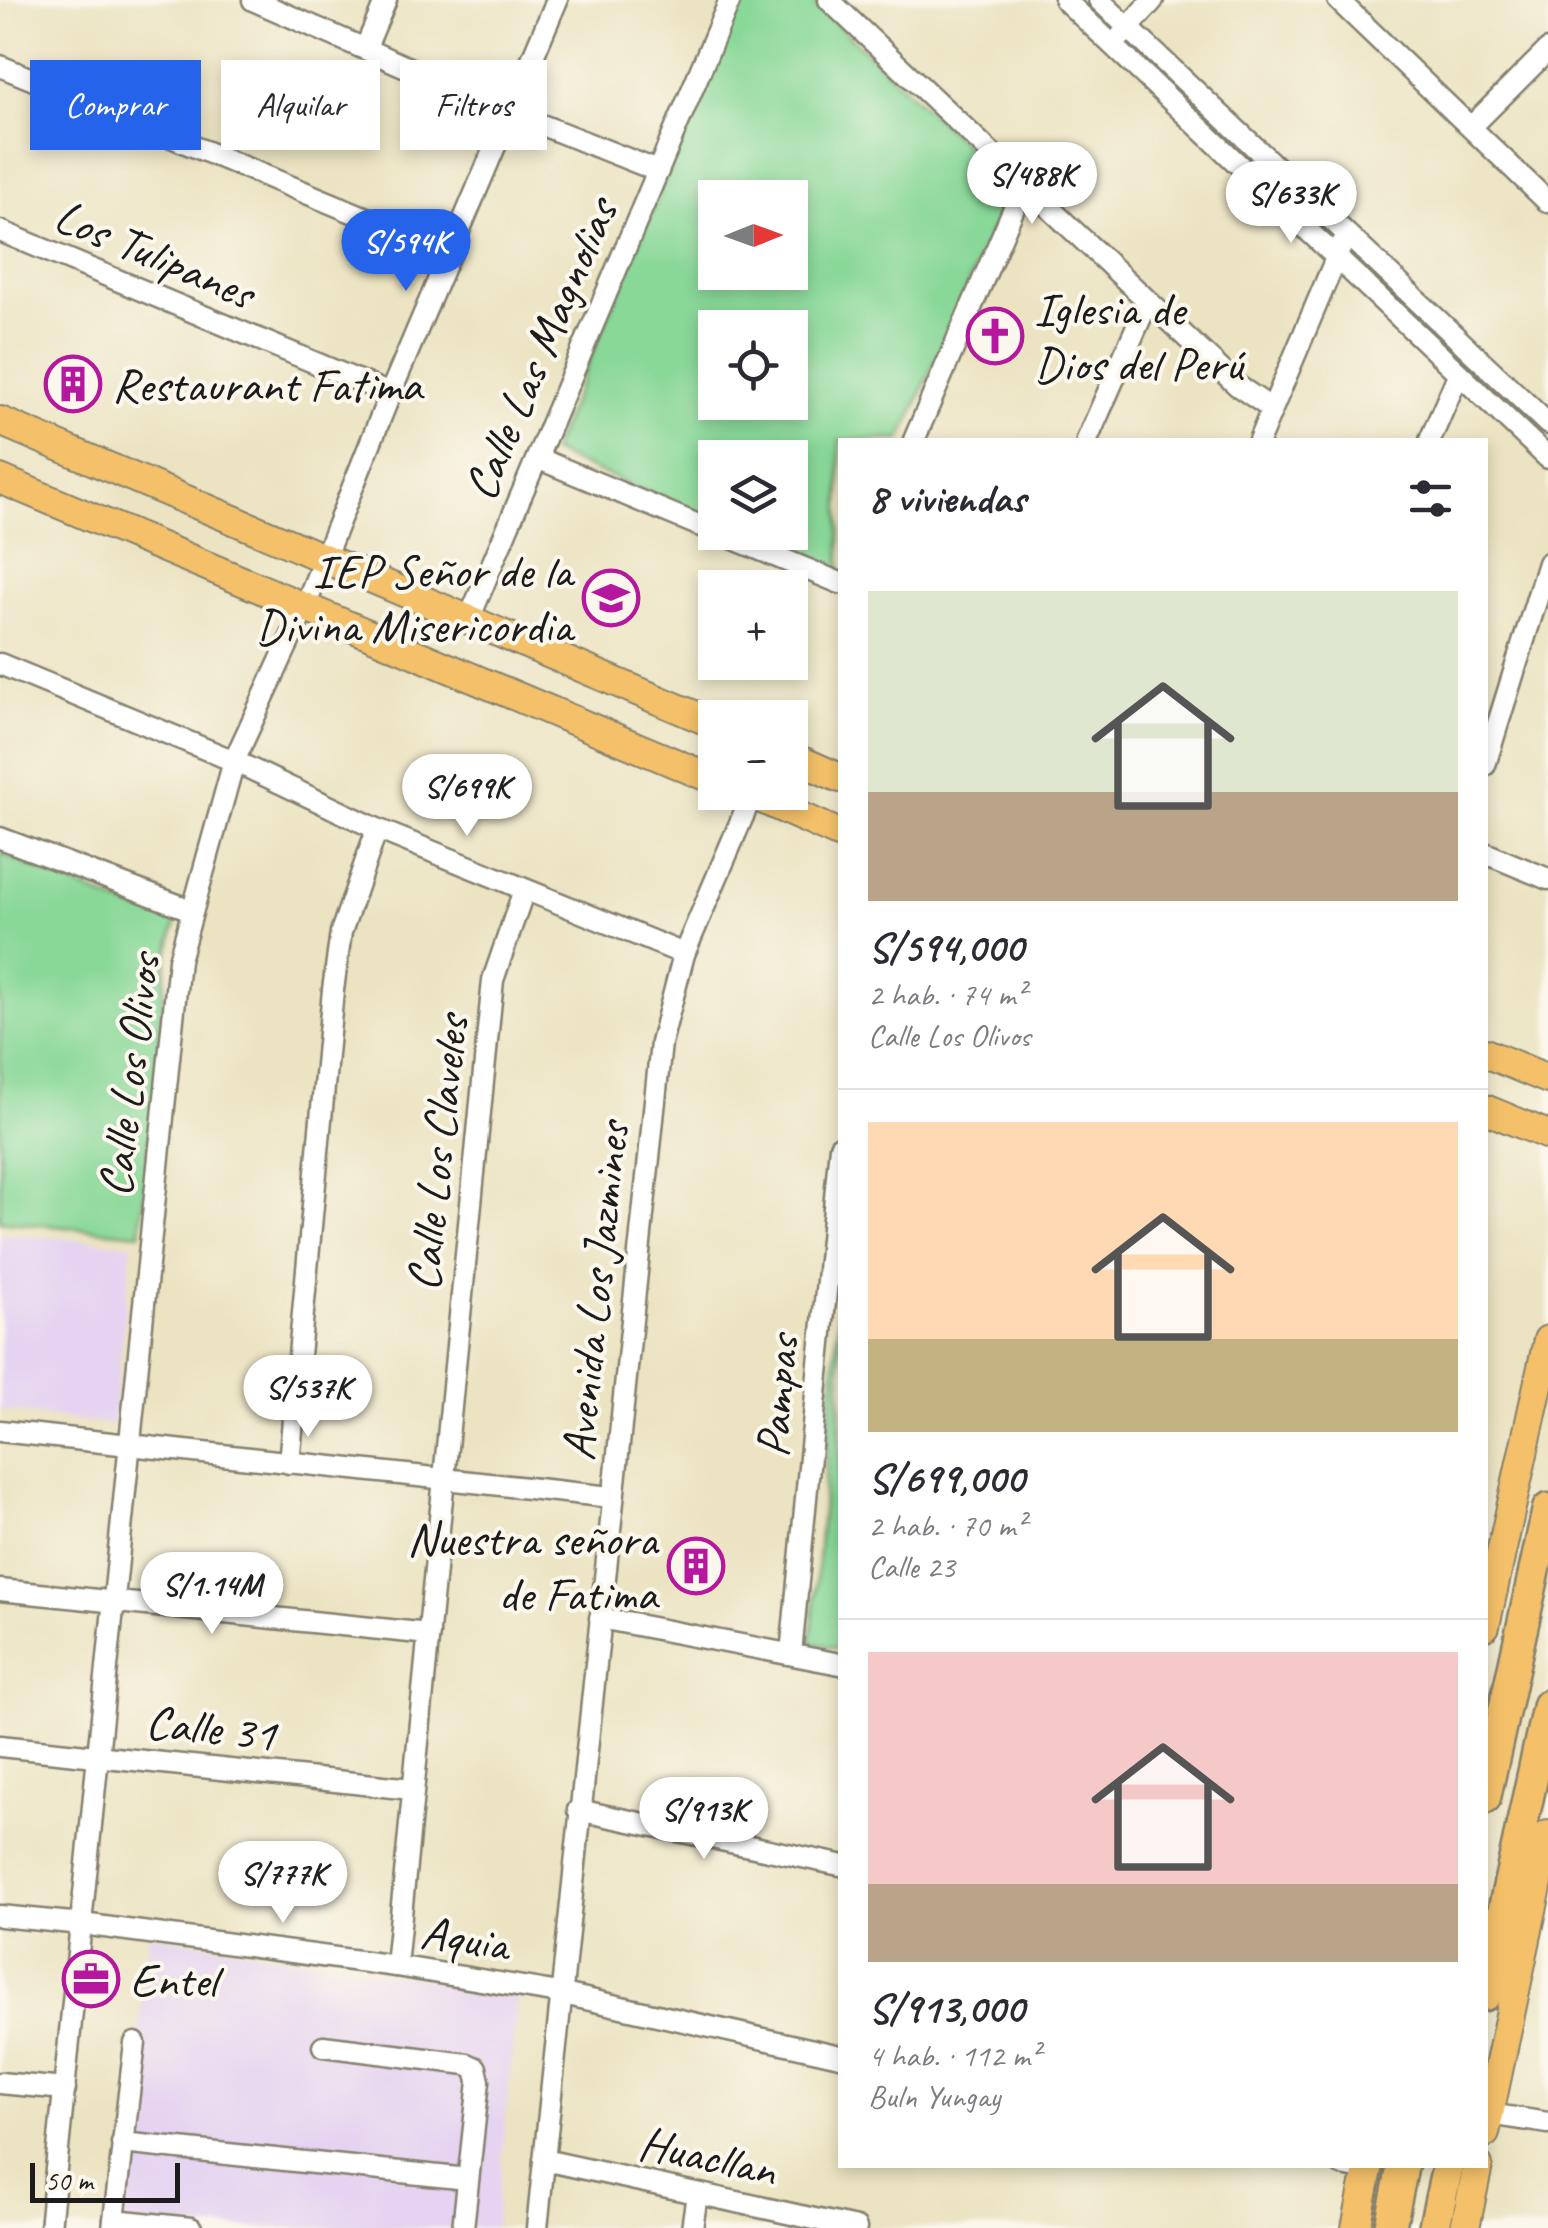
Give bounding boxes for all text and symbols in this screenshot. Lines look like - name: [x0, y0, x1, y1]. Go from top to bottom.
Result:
- chip: Comprar: [30, 60, 201, 150]
- chip: Alquilar: [221, 60, 380, 150]
- chip: Filtros: [400, 60, 547, 150]
- pin: S/488K: [951, 142, 1113, 227]
- text: S/488K: [989, 154, 1075, 195]
- pin: S/633K: [1210, 161, 1372, 246]
- text: S/633K: [1248, 173, 1334, 214]
- north arrow: [698, 180, 808, 290]
- map controls: [698, 180, 808, 810]
- street label: Los Tulipanes: [46, 185, 267, 324]
- street label: Calle Las Magnolias: [450, 186, 632, 509]
- pin: S/594K: [325, 209, 487, 294]
- text: S/594K: [364, 221, 448, 262]
- place label: Iglesia de Dios del Perú: [1034, 279, 1247, 394]
- church icon: Iglesia de Dios del Perú: [965, 306, 1025, 366]
- button: locate: [698, 310, 808, 420]
- building icon: Restaurant Fatima: [43, 354, 103, 414]
- place label: Restaurant Fatima: [112, 355, 425, 415]
- button: layers: [698, 440, 808, 550]
- icon: filters: [1403, 471, 1458, 526]
- text: 8 viviendas: [868, 472, 1025, 525]
- place label: IEP Señor de la Divina Misericordia: [255, 541, 576, 656]
- school or university icon: IEP Señor de la Divina Misericordia: [581, 568, 641, 628]
- button: +: [698, 570, 808, 680]
- icon: home: [1073, 656, 1253, 836]
- button: −: [698, 700, 808, 810]
- pin: S/699K: [386, 754, 548, 839]
- text: S/699K: [424, 766, 510, 807]
- text: S/594,000: [868, 921, 1023, 974]
- street label: Calle Los Olivos: [84, 947, 174, 1200]
- text: 2 hab. · 74 m²: [868, 974, 1025, 1015]
- street label: Calle Los Claveles: [393, 1008, 482, 1294]
- text: Calle Los Olivos: [868, 1015, 1030, 1056]
- street label: Avenida Los Jazmines: [547, 1115, 643, 1463]
- icon: home: [1073, 1187, 1253, 1367]
- street label: Pampas: [742, 1329, 813, 1459]
- pin: S/537K: [227, 1355, 389, 1440]
- text: S/537K: [265, 1367, 351, 1408]
- text: S/699,000: [868, 1452, 1024, 1505]
- text: 2 hab. · 70 m²: [868, 1505, 1025, 1546]
- place label: Nuestra señora de Fatima: [407, 1509, 660, 1624]
- building icon: Nuestra señora de Fatima: [666, 1536, 726, 1596]
- text: Calle 23: [868, 1546, 955, 1587]
- pin: S/1.14M: [120, 1552, 304, 1637]
- text: S/1.14M: [162, 1564, 262, 1605]
- street label: Calle 31: [143, 1691, 281, 1765]
- icon: home: [1073, 1717, 1253, 1897]
- pin: S/913K: [623, 1777, 785, 1862]
- text: S/913K: [661, 1789, 747, 1830]
- pin: S/777K: [202, 1841, 364, 1926]
- text: S/777K: [240, 1853, 326, 1894]
- street label: Aquia: [417, 1902, 517, 1975]
- office icon: Entel: [61, 1949, 121, 2009]
- place label: Entel: [130, 1950, 224, 2010]
- text: S/913,000: [868, 1982, 1024, 2035]
- text: 4 hab. · 112 m²: [868, 2035, 1040, 2076]
- text: Buln Yungay: [868, 2076, 1000, 2117]
- street label: Huacllan: [634, 2112, 783, 2200]
- scale bar: [30, 2158, 180, 2202]
- text: 50 m: [45, 2163, 93, 2198]

